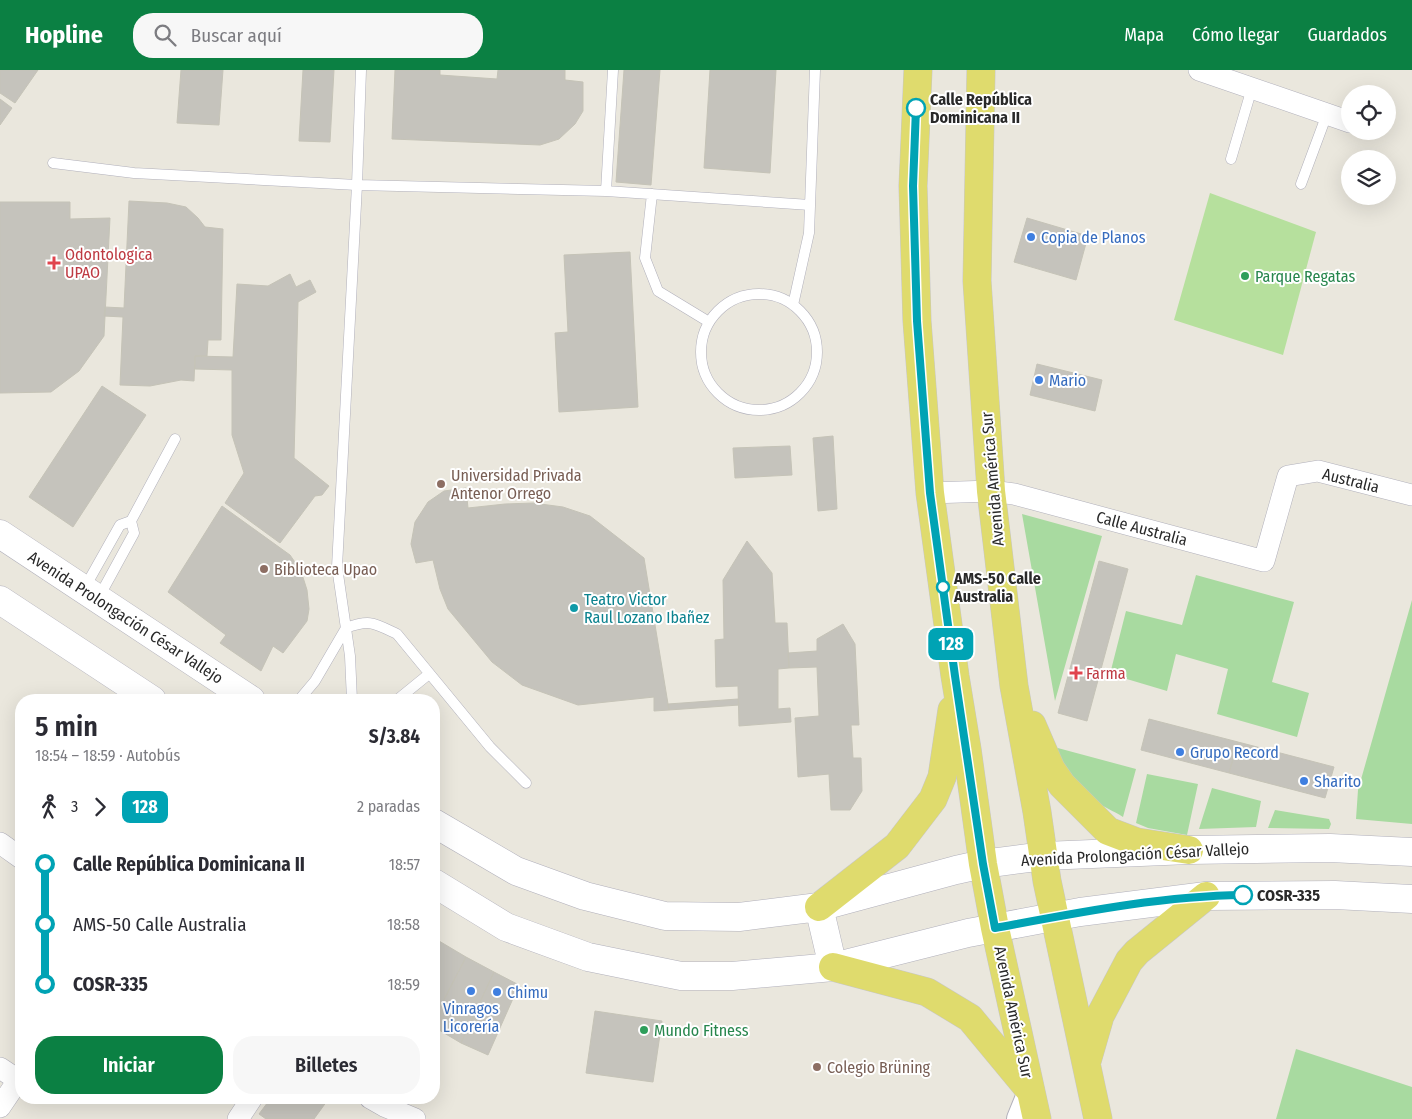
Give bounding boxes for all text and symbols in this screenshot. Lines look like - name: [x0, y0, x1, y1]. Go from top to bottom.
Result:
- search box: [133, 13, 483, 58]
- text: Hopline: [25, 21, 103, 49]
- icon: search: [151, 21, 179, 49]
- text: Buscar aquí: [191, 24, 282, 47]
- text: Mapa: [1124, 24, 1164, 46]
- text: Cómo llegar: [1192, 24, 1279, 46]
- text: Guardados: [1307, 24, 1387, 46]
- map controls: [1341, 85, 1396, 205]
- button: locate: [1341, 85, 1396, 140]
- place label: Calle República Dominicana II: [930, 90, 1032, 127]
- marker: Calle República Dominicana II: [906, 98, 926, 118]
- button: layers: [1341, 150, 1396, 205]
- place label: Copia de Planos: [1041, 228, 1146, 247]
- marker: Copia de Planos: [1025, 231, 1037, 243]
- place label: Odontologica UPAO: [65, 245, 153, 282]
- marker: Odontologica UPAO: [47, 256, 61, 270]
- place label: Parque Regatas: [1255, 267, 1355, 286]
- marker: Parque Regatas: [1239, 270, 1251, 282]
- place label: Mario: [1049, 371, 1086, 390]
- marker: Mario: [1033, 374, 1045, 386]
- street label: Avenida América Sur: [977, 411, 1008, 547]
- street label: Australia: [1321, 464, 1381, 497]
- place label: Universidad Privada Antenor Orrego: [451, 466, 582, 503]
- marker: Universidad Privada Antenor Orrego: [435, 478, 447, 490]
- street label: Calle Australia: [1094, 507, 1190, 550]
- street label: Avenida Prolongación César Vallejo: [25, 547, 227, 688]
- place label: Biblioteca Upao: [274, 560, 377, 579]
- marker: Biblioteca Upao: [258, 563, 270, 575]
- place label: AMS-50 Calle Australia: [953, 569, 1041, 606]
- marker: AMS-50 Calle Australia: [936, 580, 950, 594]
- place label: Teatro Victor Raul Lozano Ibañez: [584, 590, 709, 627]
- marker: Teatro Victor Raul Lozano Ibañez: [568, 602, 580, 614]
- line badge: 128: [922, 628, 980, 660]
- text: 128: [938, 633, 964, 655]
- place label: Farma: [1086, 664, 1126, 683]
- marker: Farma: [1070, 667, 1082, 679]
- text: 5 min: [35, 710, 98, 743]
- text: S/3.84: [369, 725, 420, 748]
- place label: Grupo Record: [1190, 743, 1279, 762]
- text: 18:54 – 18:59 · Autobús: [35, 746, 180, 765]
- marker: Grupo Record: [1174, 746, 1186, 758]
- place label: Sharito: [1314, 772, 1361, 791]
- marker: Sharito: [1298, 775, 1310, 787]
- icon: walk: [35, 793, 63, 821]
- icon: forward: [86, 793, 114, 821]
- text: 128: [132, 796, 158, 818]
- text: 3: [71, 797, 78, 816]
- text: 2 paradas: [357, 797, 420, 816]
- street label: Avenida Prolongación César Vallejo: [1020, 839, 1250, 870]
- text: Calle República Dominicana II: [73, 853, 305, 876]
- text: 18:57: [389, 855, 420, 874]
- marker: COSR-335: [1233, 885, 1253, 905]
- place label: COSR-335: [1257, 886, 1320, 905]
- text: AMS-50 Calle Australia: [73, 913, 246, 936]
- text: 18:58: [387, 915, 420, 934]
- street label: Avenida América Sur: [990, 944, 1037, 1080]
- text: COSR-335: [73, 973, 148, 996]
- text: 18:59: [387, 975, 420, 994]
- place label: Chimu: [507, 983, 548, 1002]
- marker: Vinragos Licorería: [465, 985, 477, 997]
- marker: Chimu: [491, 986, 503, 998]
- place label: Vinragos Licorería: [443, 999, 499, 1036]
- place label: Mundo Fitness: [654, 1021, 749, 1040]
- marker: Mundo Fitness: [638, 1024, 650, 1036]
- button: Iniciar: [35, 1036, 223, 1094]
- button: Billetes: [233, 1036, 420, 1094]
- place label: Colegio Brüning: [827, 1058, 931, 1077]
- marker: Colegio Brüning: [811, 1061, 823, 1073]

